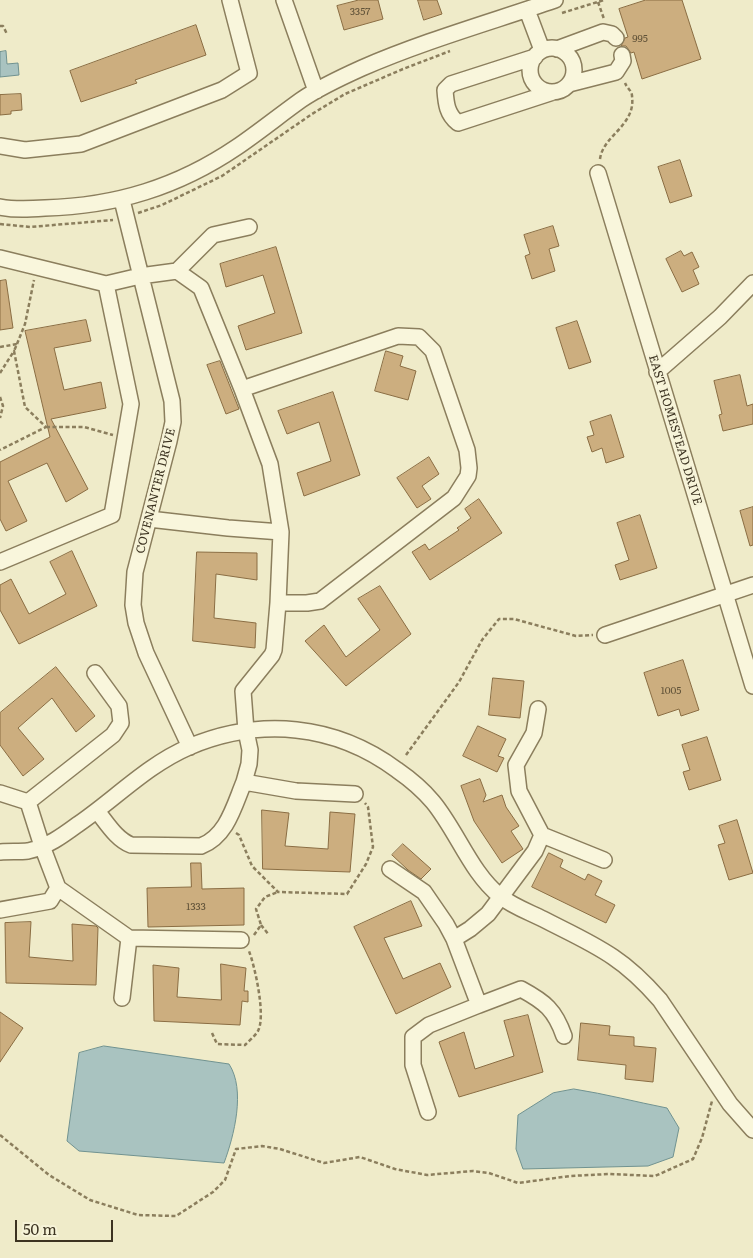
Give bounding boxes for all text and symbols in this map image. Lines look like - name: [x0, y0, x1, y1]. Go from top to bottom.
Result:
- house number: 3357: [350, 6, 370, 18]
- house number: 995: [632, 33, 648, 45]
- street label: EAST HOMESTEAD DRIVE: [645, 353, 705, 507]
- street label: COVENANTER DRIVE: [133, 427, 179, 555]
- house number: 1005: [661, 685, 681, 697]
- house number: 1333: [186, 901, 206, 913]
- scale bar: [18, 1210, 115, 1242]
- text: 50 m: [23, 1217, 57, 1240]

